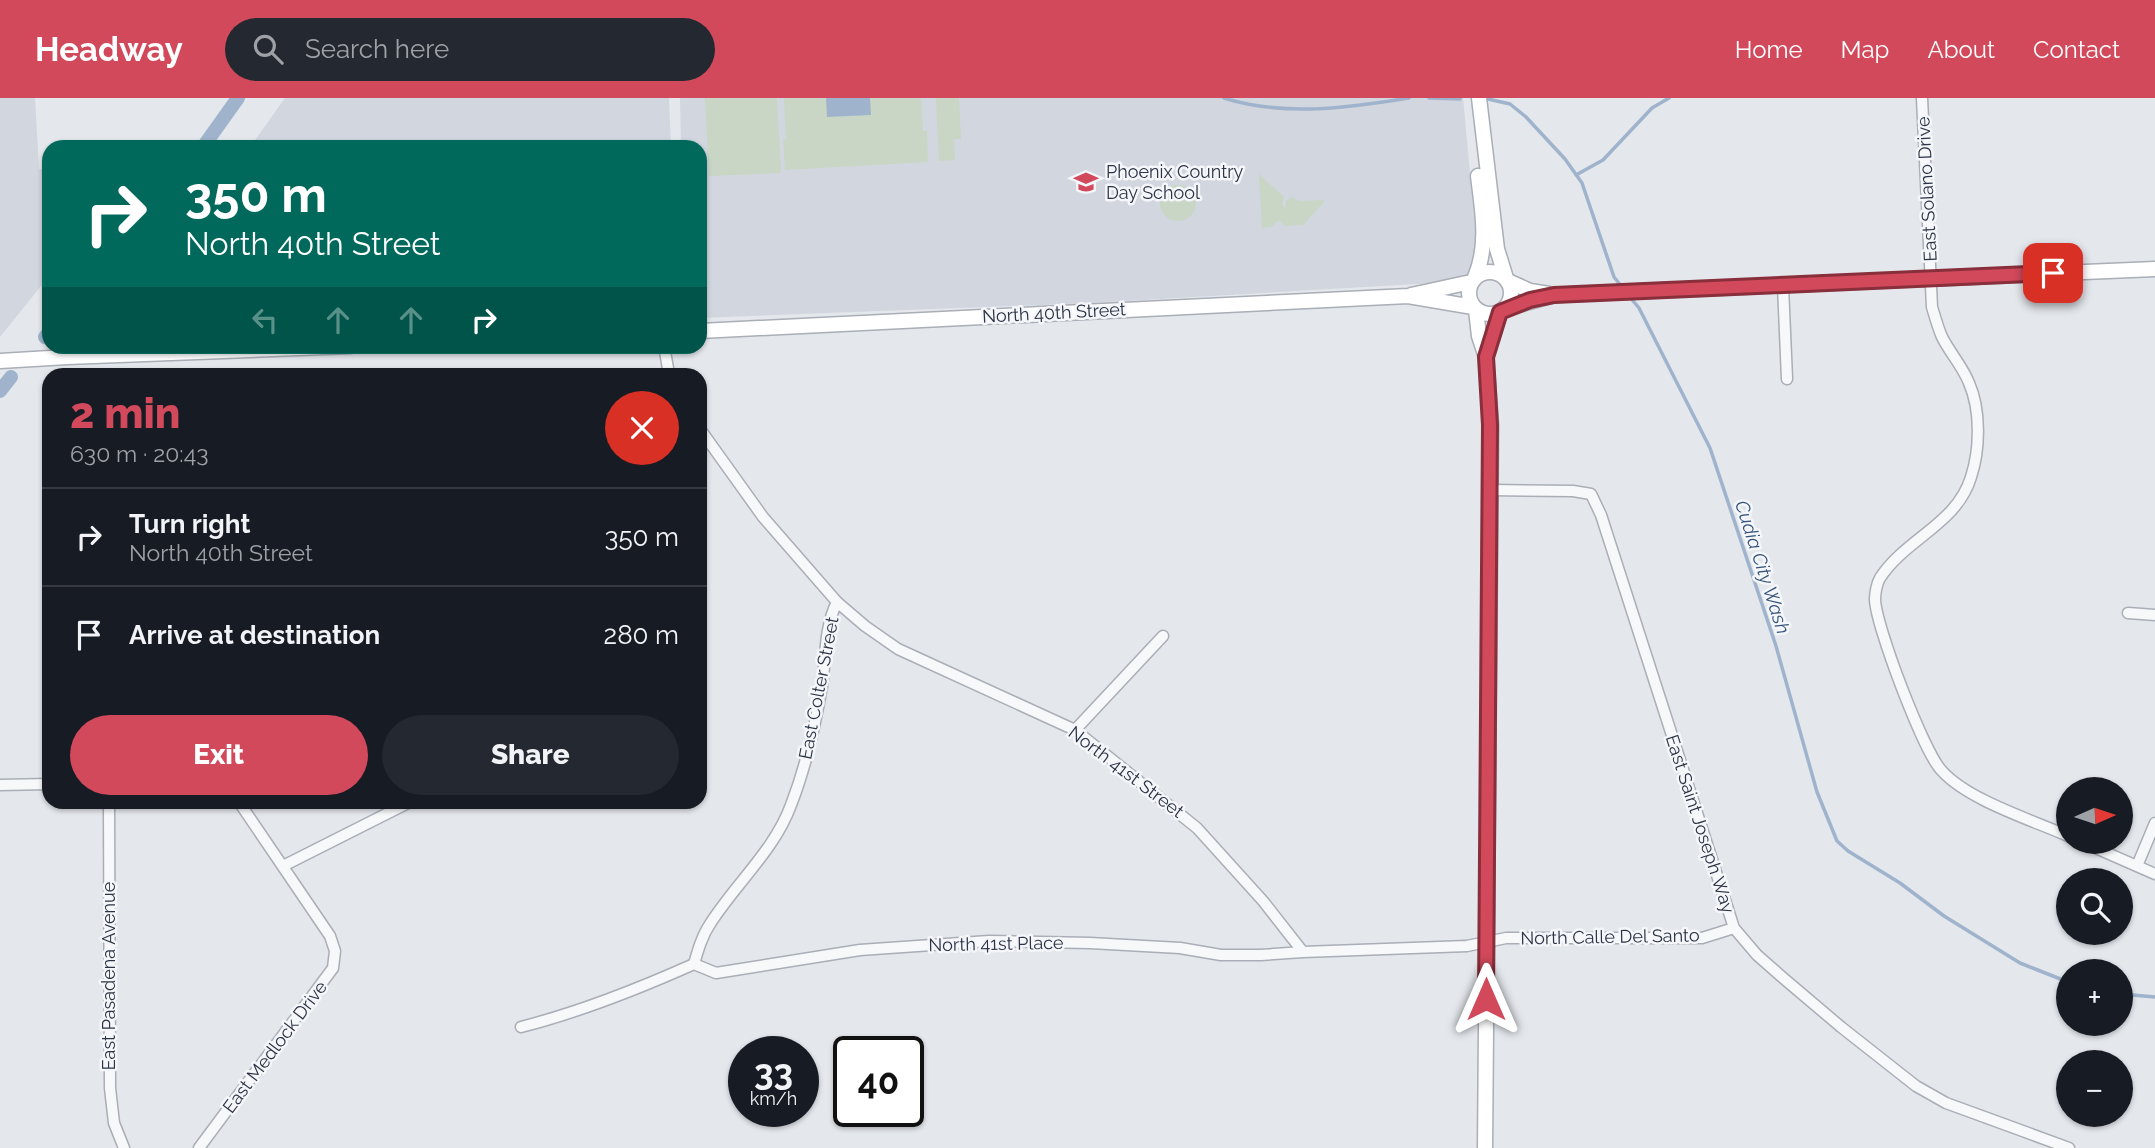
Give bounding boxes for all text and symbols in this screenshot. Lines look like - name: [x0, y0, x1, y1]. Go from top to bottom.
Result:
- search box: [225, 18, 715, 81]
- text: Headway: [35, 30, 183, 69]
- icon: search: [249, 30, 287, 68]
- text: Search here: [305, 34, 449, 64]
- text: Home: [1735, 35, 1803, 64]
- text: Map: [1841, 35, 1889, 64]
- text: About: [1927, 35, 1995, 64]
- text: Contact: [2033, 35, 2120, 64]
- street label: East Solano Drive: [1912, 116, 1941, 262]
- place label: Phoenix Country Day School: [1106, 161, 1244, 203]
- text: 350 m: [185, 166, 327, 223]
- icon: right: [70, 168, 161, 259]
- school or university icon: Phoenix Country Day School: [1072, 168, 1100, 196]
- text: North 40th Street: [185, 225, 441, 262]
- pin: [2023, 243, 2083, 303]
- icon: arrive: [2034, 254, 2072, 292]
- street label: North 40th Street: [982, 298, 1126, 327]
- icon: left: [246, 301, 284, 339]
- icon: ahead: [319, 301, 357, 339]
- icon: ahead: [392, 301, 430, 339]
- icon: right: [465, 301, 503, 339]
- text: 2 min: [70, 389, 180, 438]
- button: close: [605, 391, 679, 465]
- text: 630 m · 20:43: [70, 440, 209, 467]
- water label: Cudia City Wash: [1731, 498, 1795, 636]
- text: Turn right: [129, 509, 250, 539]
- icon: right: [70, 518, 108, 556]
- text: 350 m: [605, 522, 679, 552]
- text: North 40th Street: [129, 539, 313, 566]
- street label: East Colter Street: [794, 615, 843, 761]
- icon: arrive: [70, 616, 108, 654]
- text: Arrive at destination: [129, 620, 380, 650]
- text: 280 m: [604, 620, 679, 650]
- button: Exit: [70, 715, 368, 795]
- button: Share: [382, 715, 679, 795]
- street label: North 41st Street: [1065, 721, 1188, 822]
- street label: East Saint Joseph Way: [1662, 732, 1739, 916]
- north arrow: [2056, 777, 2133, 854]
- map controls: [2056, 777, 2133, 1127]
- button: search: [2056, 868, 2133, 945]
- street label: East Pasadena Avenue: [98, 881, 119, 1070]
- street label: North Calle Del Santo: [1520, 924, 1700, 949]
- street label: North 41st Place: [928, 932, 1064, 955]
- button: +: [2056, 959, 2133, 1036]
- position arrow: [1449, 962, 1523, 1036]
- street label: East Medlock Drive: [218, 976, 331, 1117]
- speed limit sign: 40: [833, 1036, 924, 1127]
- button: −: [2056, 1050, 2133, 1127]
- text: 33: [754, 1052, 793, 1093]
- text: km/h: [750, 1088, 797, 1109]

